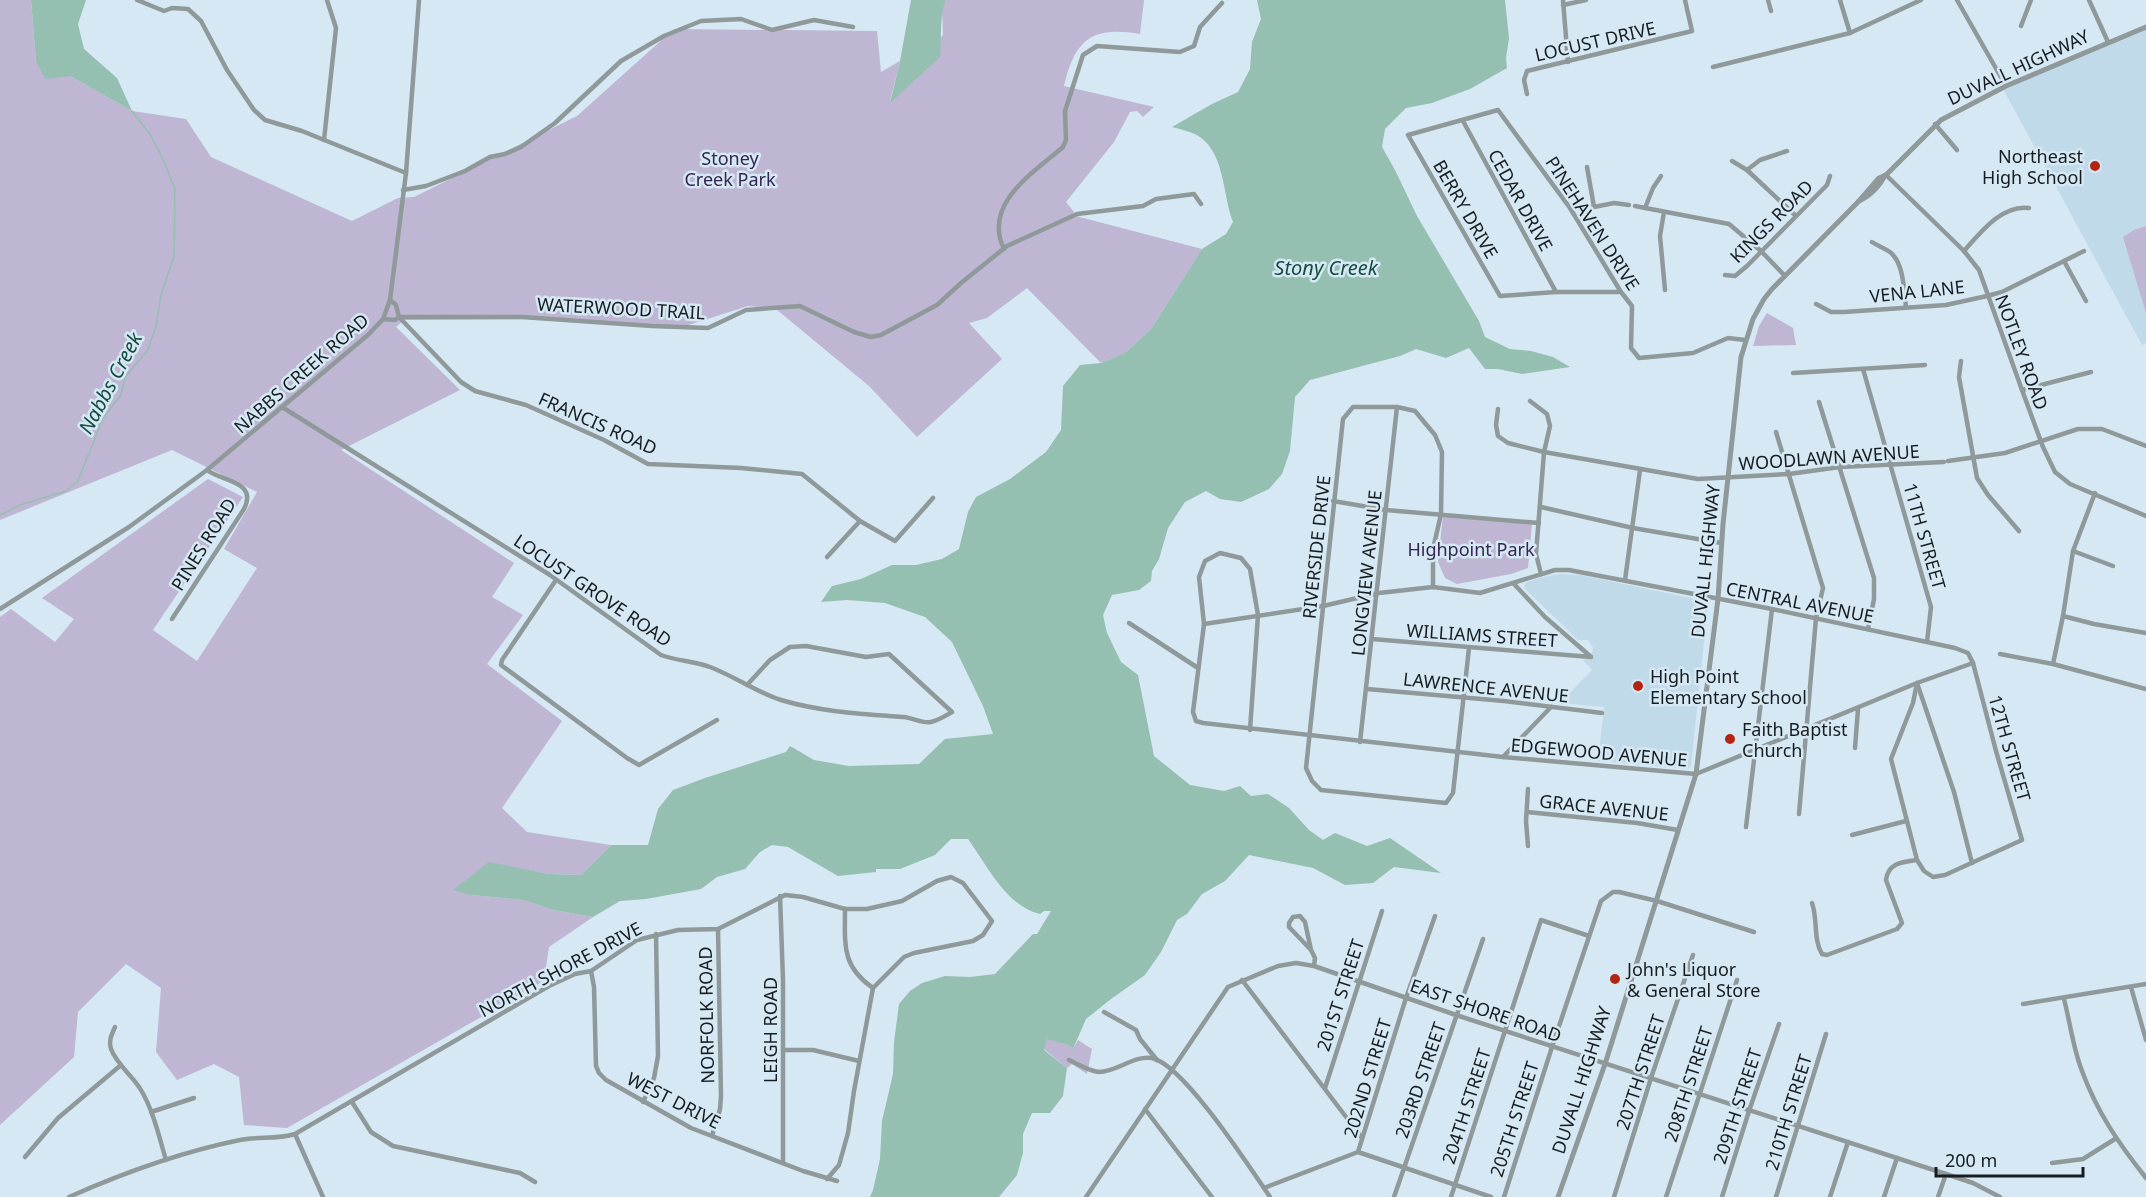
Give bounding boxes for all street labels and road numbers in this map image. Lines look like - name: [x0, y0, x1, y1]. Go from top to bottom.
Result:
- street label: LOCUST DRIVE: [1532, 15, 1658, 67]
- street label: DUVALL HIGHWAY: [1943, 23, 2094, 110]
- street label: CEDAR DRIVE: [1483, 145, 1559, 255]
- street label: PINEHAVEN DRIVE: [1541, 151, 1645, 295]
- street label: BERRY DRIVE: [1428, 155, 1504, 263]
- street label: KINGS ROAD: [1724, 174, 1818, 268]
- street label: VENA LANE: [1868, 274, 1966, 308]
- street label: NOTLEY ROAD: [1990, 291, 2054, 413]
- street label: WATERWOOD TRAIL: [536, 292, 706, 324]
- street label: NABBS CREEK ROAD: [229, 308, 373, 438]
- street label: FRANCIS ROAD: [535, 386, 661, 460]
- street label: WOODLAWN AVENUE: [1738, 439, 1920, 475]
- street label: RIVERSIDE DRIVE: [1297, 474, 1335, 620]
- street label: 11TH STREET: [1898, 480, 1952, 592]
- street label: DUVALL HIGHWAY: [1685, 482, 1725, 639]
- street label: LONGVIEW AVENUE: [1345, 489, 1387, 657]
- street label: PINES ROAD: [165, 493, 241, 595]
- street label: LOCUST GROVE ROAD: [509, 528, 677, 652]
- street label: CENTRAL AVENUE: [1724, 576, 1876, 628]
- street label: WILLIAMS STREET: [1406, 618, 1558, 652]
- street label: LAWRENCE AVENUE: [1402, 666, 1570, 708]
- street label: 12TH STREET: [1983, 692, 2037, 804]
- street label: EDGEWOOD AVENUE: [1510, 732, 1688, 772]
- street label: GRACE AVENUE: [1538, 788, 1670, 826]
- street label: NORTH SHORE DRIVE: [474, 916, 646, 1022]
- street label: 201ST STREET: [1311, 936, 1369, 1054]
- street label: NORFOLK ROAD: [693, 946, 719, 1084]
- street label: EAST SHORE ROAD: [1407, 973, 1565, 1047]
- street label: LEIGH ROAD: [758, 977, 782, 1083]
- street label: DUVALL HIGHWAY: [1546, 1002, 1616, 1157]
- street label: 207TH STREET: [1610, 1011, 1670, 1133]
- street label: 202ND STREET: [1337, 1015, 1397, 1141]
- street label: 203RD STREET: [1389, 1019, 1451, 1141]
- street label: 208TH STREET: [1658, 1023, 1718, 1145]
- street label: 204TH STREET: [1436, 1045, 1496, 1167]
- street label: 209TH STREET: [1707, 1045, 1767, 1167]
- street label: 210TH STREET: [1759, 1051, 1817, 1173]
- street label: 205TH STREET: [1484, 1058, 1544, 1180]
- street label: WEST DRIVE: [623, 1066, 725, 1134]

